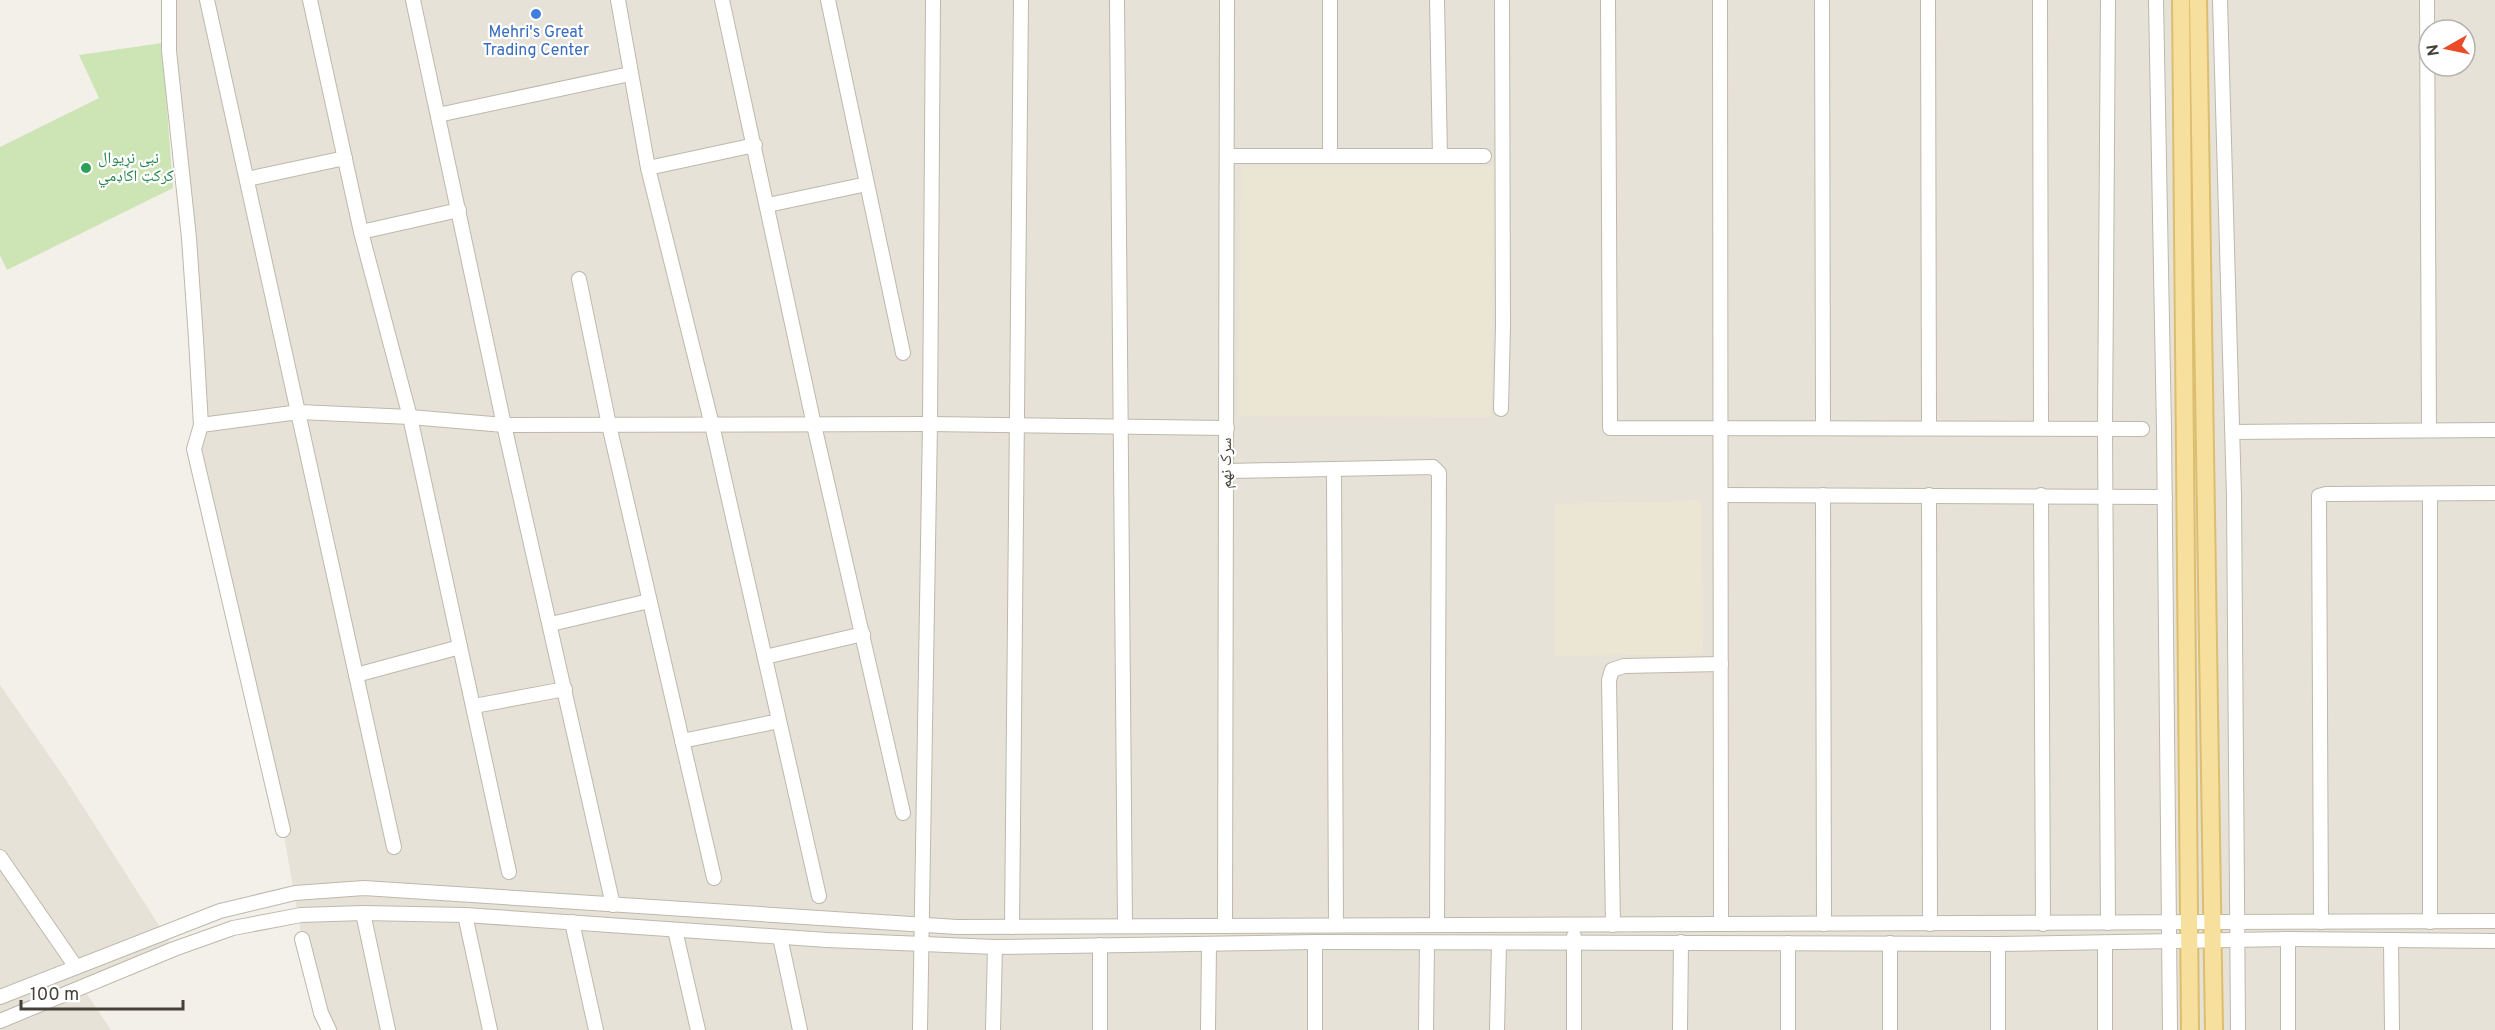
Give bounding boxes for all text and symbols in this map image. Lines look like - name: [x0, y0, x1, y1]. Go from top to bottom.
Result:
- marker: Mehri's Great Trading Center: [529, 7, 543, 21]
- north arrow: [2417, 18, 2477, 78]
- place label: Mehri's Great Trading Center: [483, 23, 589, 61]
- text: N: [2423, 43, 2445, 57]
- place label: نبی نړیوال کرکټ اکاډمي: [98, 149, 174, 188]
- marker: نبی نړیوال کرکټ اکاډمي: [79, 161, 93, 175]
- street label: سرک نهم: [1217, 437, 1237, 489]
- scale bar: [21, 973, 183, 1011]
- text: 100 m: [30, 984, 79, 1007]

